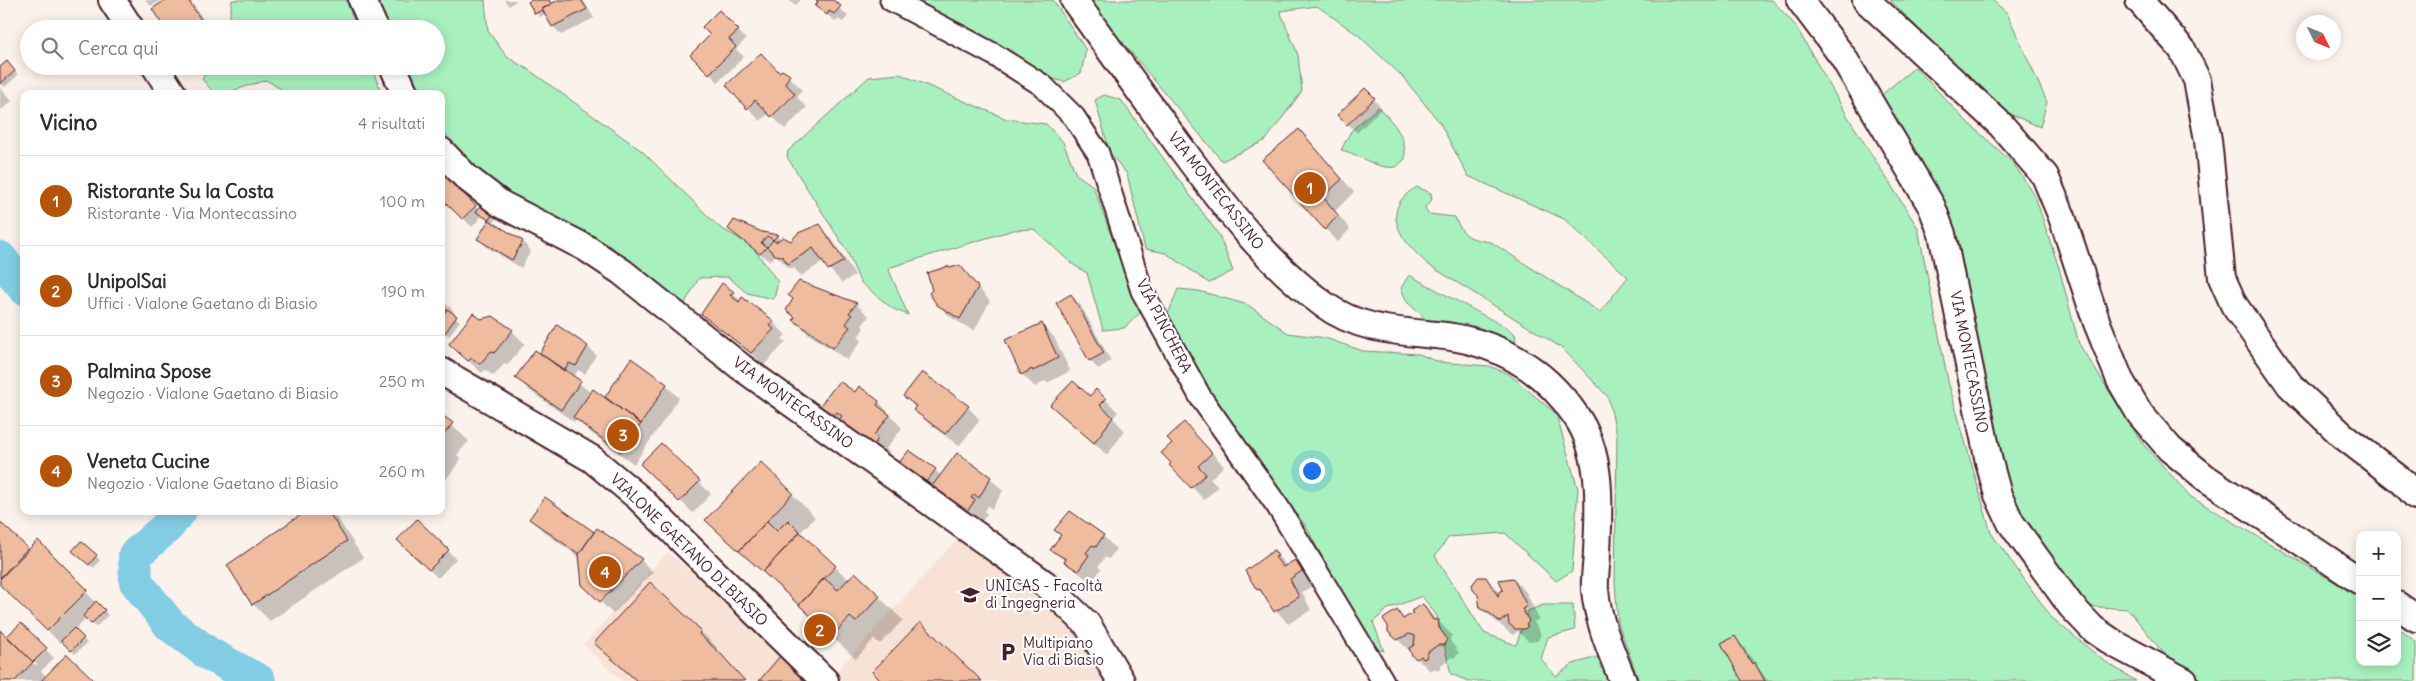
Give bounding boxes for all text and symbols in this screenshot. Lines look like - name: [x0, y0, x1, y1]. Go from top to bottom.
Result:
- north arrow: [2296, 15, 2341, 60]
- search box: [20, 20, 445, 75]
- icon: search: [38, 34, 66, 62]
- text: Cerca qui: [78, 36, 159, 60]
- text: Vicino: [40, 109, 97, 136]
- text: 4 risultati: [358, 113, 425, 133]
- street label: VIA MONTECASSINO: [1164, 128, 1268, 253]
- pin: 1: [1294, 169, 1326, 207]
- text: Ristorante Su la Costa: [87, 179, 274, 203]
- text: 1: [53, 191, 59, 211]
- text: 100 m: [380, 191, 425, 211]
- text: Ristorante · Via Montecassino: [87, 203, 297, 223]
- text: UnipolSai: [87, 269, 167, 293]
- street label: VIA PINCHERA: [1132, 275, 1197, 376]
- text: 2: [52, 281, 60, 301]
- text: 190 m: [381, 281, 425, 301]
- street label: VIA MONTECASSINO: [1946, 289, 1993, 435]
- text: Uffici · Vialone Gaetano di Biasio: [87, 293, 318, 313]
- street label: VIA MONTECASSINO: [729, 352, 857, 453]
- text: Palmina Spose: [87, 359, 211, 383]
- text: 3: [51, 371, 61, 391]
- text: 250 m: [379, 371, 425, 391]
- text: Negozio · Vialone Gaetano di Biasio: [87, 383, 338, 403]
- pin: 3: [607, 416, 639, 454]
- text: Veneta Cucine: [87, 449, 210, 473]
- your location: [1299, 458, 1325, 484]
- text: 4: [51, 461, 61, 481]
- text: 260 m: [379, 461, 425, 481]
- street label: VIALONE GAETANO DI BIASIO: [607, 469, 772, 630]
- text: Negozio · Vialone Gaetano di Biasio: [87, 473, 338, 493]
- map controls: [2356, 531, 2401, 666]
- button: +: [2356, 531, 2401, 576]
- pin: 4: [589, 553, 621, 591]
- place label: UNICAS - Facoltà di Ingegneria: [985, 576, 1103, 612]
- button: −: [2356, 576, 2401, 621]
- school or university icon: UNICAS - Facoltà di Ingegneria: [959, 584, 981, 606]
- pin: 2: [804, 611, 836, 649]
- button: layers: [2356, 621, 2401, 666]
- place label: Multipiano Via di Biasio: [1023, 633, 1104, 669]
- parking icon: Multipiano Via di Biasio: [997, 641, 1019, 663]

